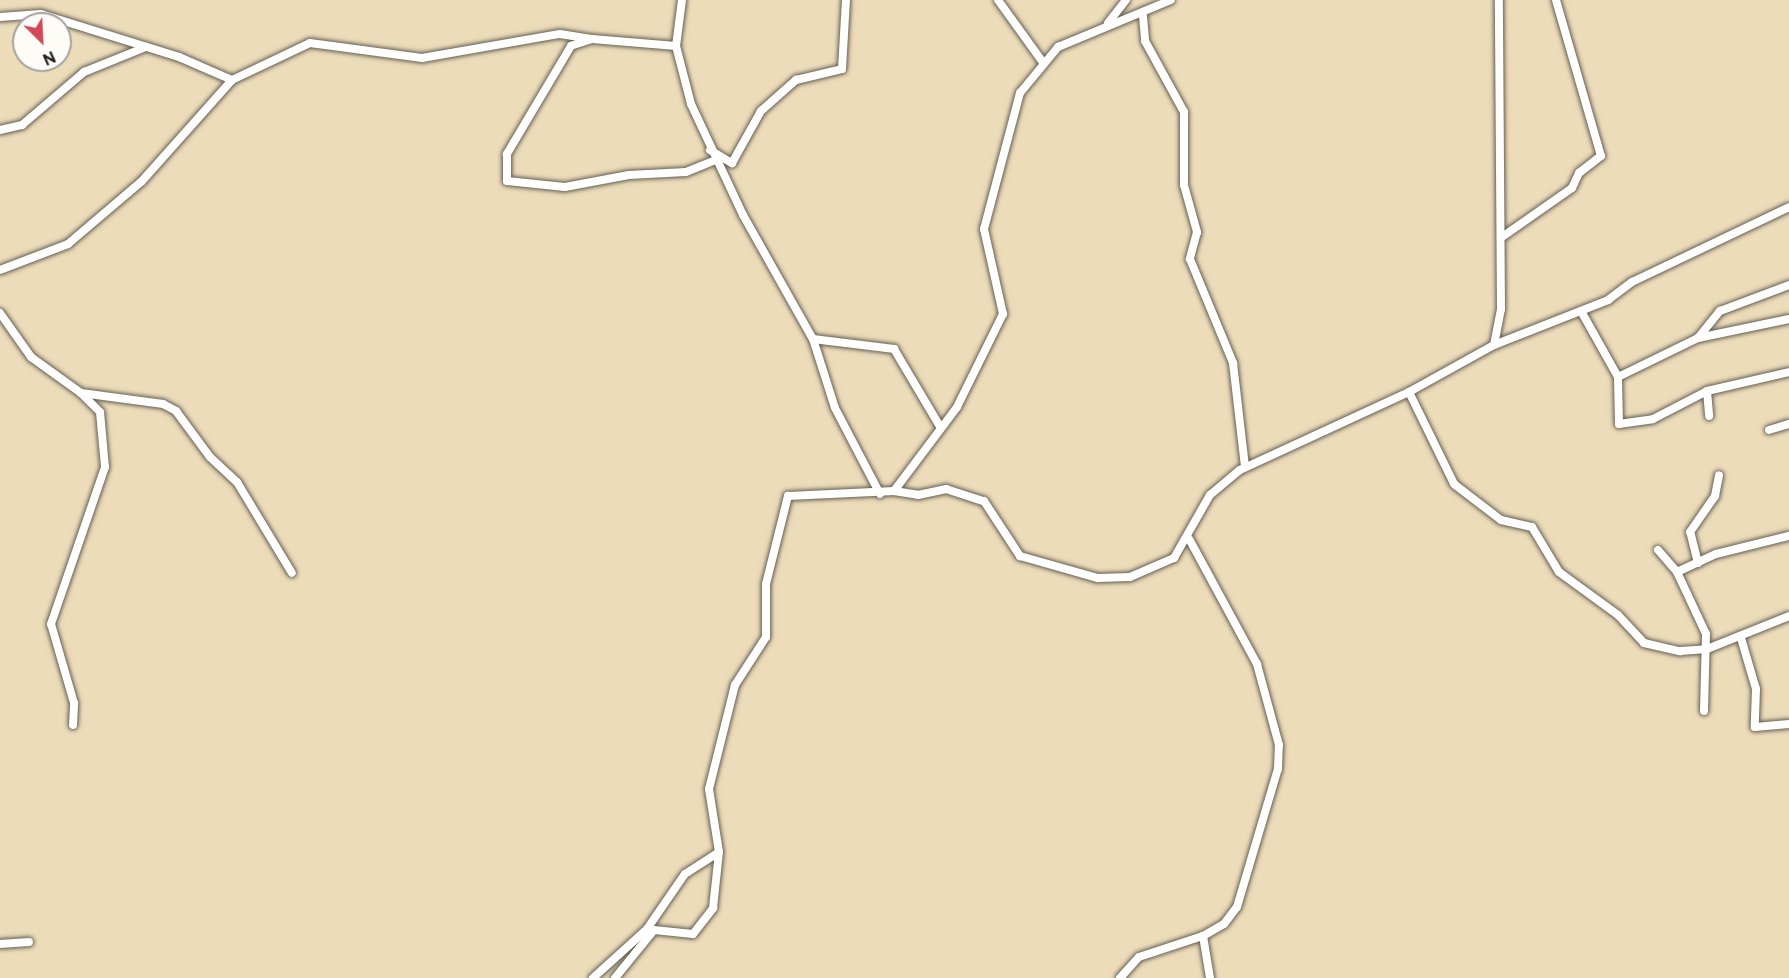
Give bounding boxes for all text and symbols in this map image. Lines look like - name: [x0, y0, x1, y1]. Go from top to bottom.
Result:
- north arrow: [12, 12, 72, 72]
- text: N: [39, 46, 58, 68]

